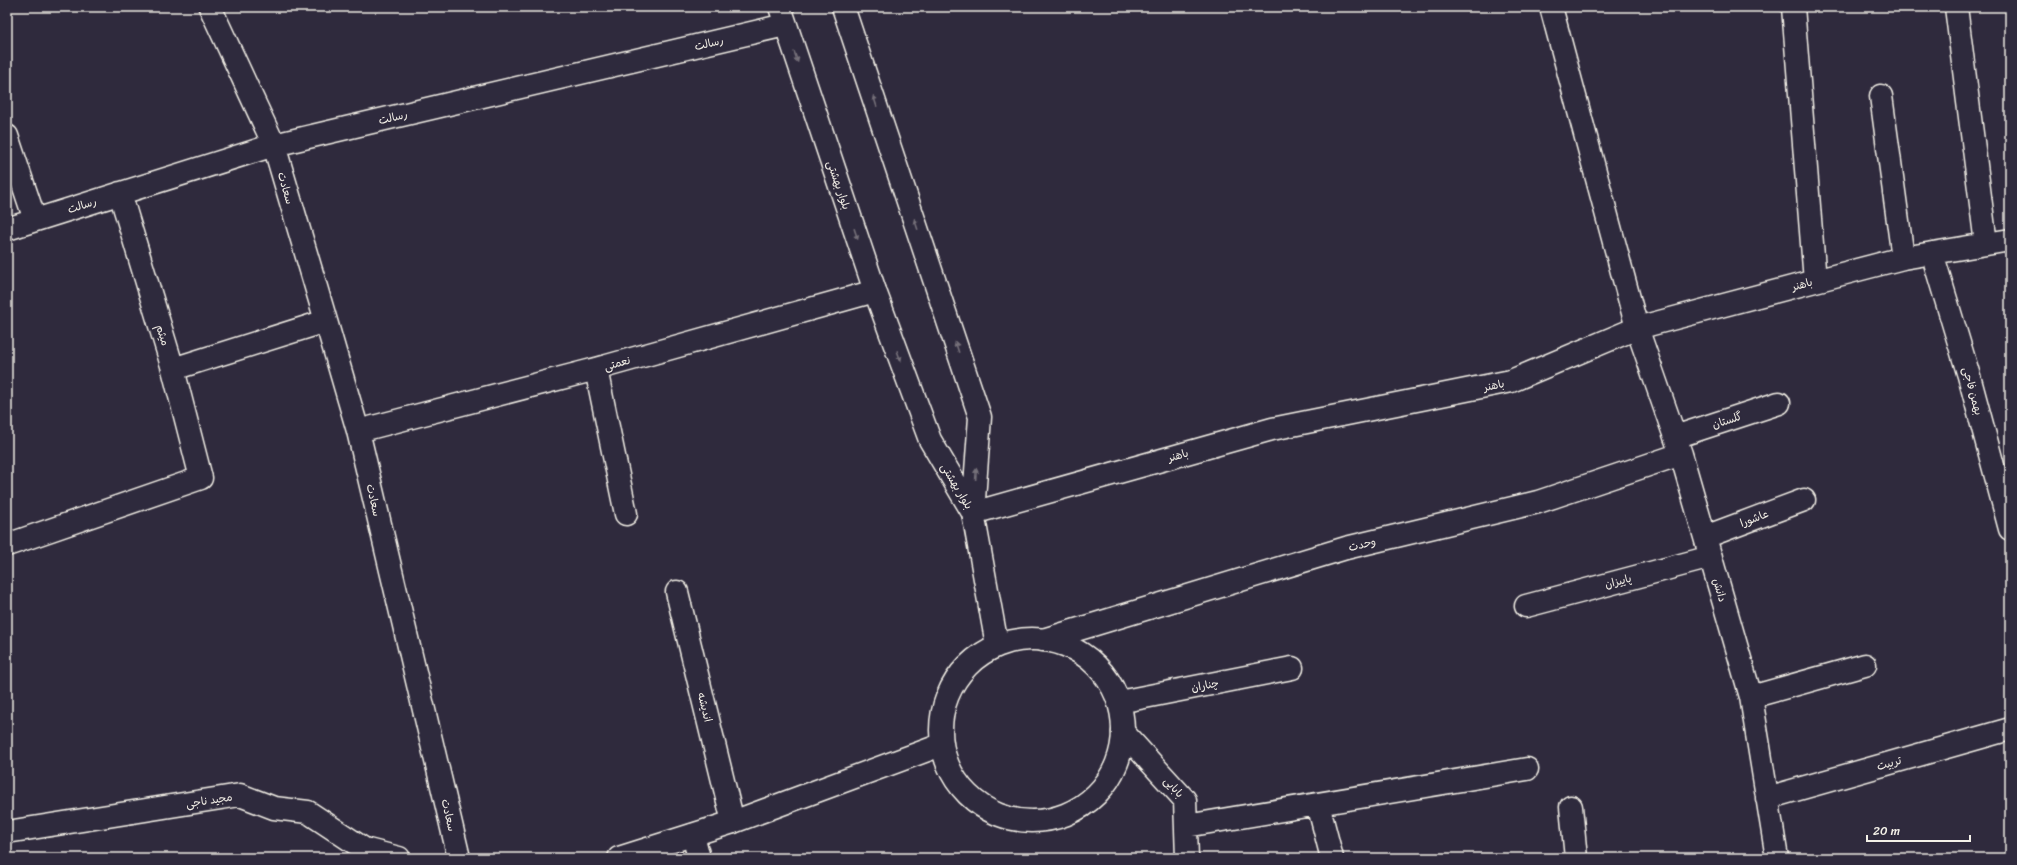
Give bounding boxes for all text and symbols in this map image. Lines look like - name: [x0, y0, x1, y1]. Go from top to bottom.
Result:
- street label: رسالت: [693, 31, 726, 56]
- one-way arrow: [793, 52, 799, 64]
- one-way arrow: [871, 94, 877, 106]
- street label: رسالت: [377, 105, 410, 130]
- street label: بلوار بهشتی: [821, 158, 856, 212]
- street label: سعادت: [272, 170, 299, 206]
- street label: رسالت: [65, 192, 99, 219]
- one-way arrow: [912, 218, 918, 230]
- one-way arrow: [853, 228, 859, 240]
- street label: باهنر: [1789, 273, 1815, 297]
- street label: میثم: [150, 322, 175, 348]
- one-way arrow: [953, 341, 959, 353]
- street label: نعمتی: [602, 351, 633, 376]
- one-way arrow: [896, 351, 902, 363]
- street label: بهمن فاجی: [1957, 365, 1988, 417]
- street label: باهنر: [1481, 374, 1506, 397]
- street label: گلستان: [1710, 407, 1745, 434]
- street label: باهنر: [1165, 443, 1191, 468]
- street label: بلوار بهشتی: [935, 460, 978, 513]
- one-way arrow: [972, 468, 979, 480]
- street label: سعادت: [361, 482, 386, 518]
- street label: عاشورا: [1737, 504, 1771, 533]
- street label: وحدت: [1346, 532, 1378, 557]
- street label: پاییزان: [1603, 569, 1634, 594]
- street label: دانش: [1707, 576, 1732, 604]
- street label: چناران: [1190, 674, 1221, 697]
- street label: اندیشه: [692, 690, 717, 724]
- street label: تربیت: [1875, 751, 1905, 776]
- street label: بابایی: [1159, 772, 1188, 802]
- street label: مجید ناجی: [185, 787, 234, 814]
- street label: سعادت: [436, 797, 461, 833]
- scale bar: [1867, 817, 1970, 843]
- text: 20 m: [1873, 820, 1900, 842]

